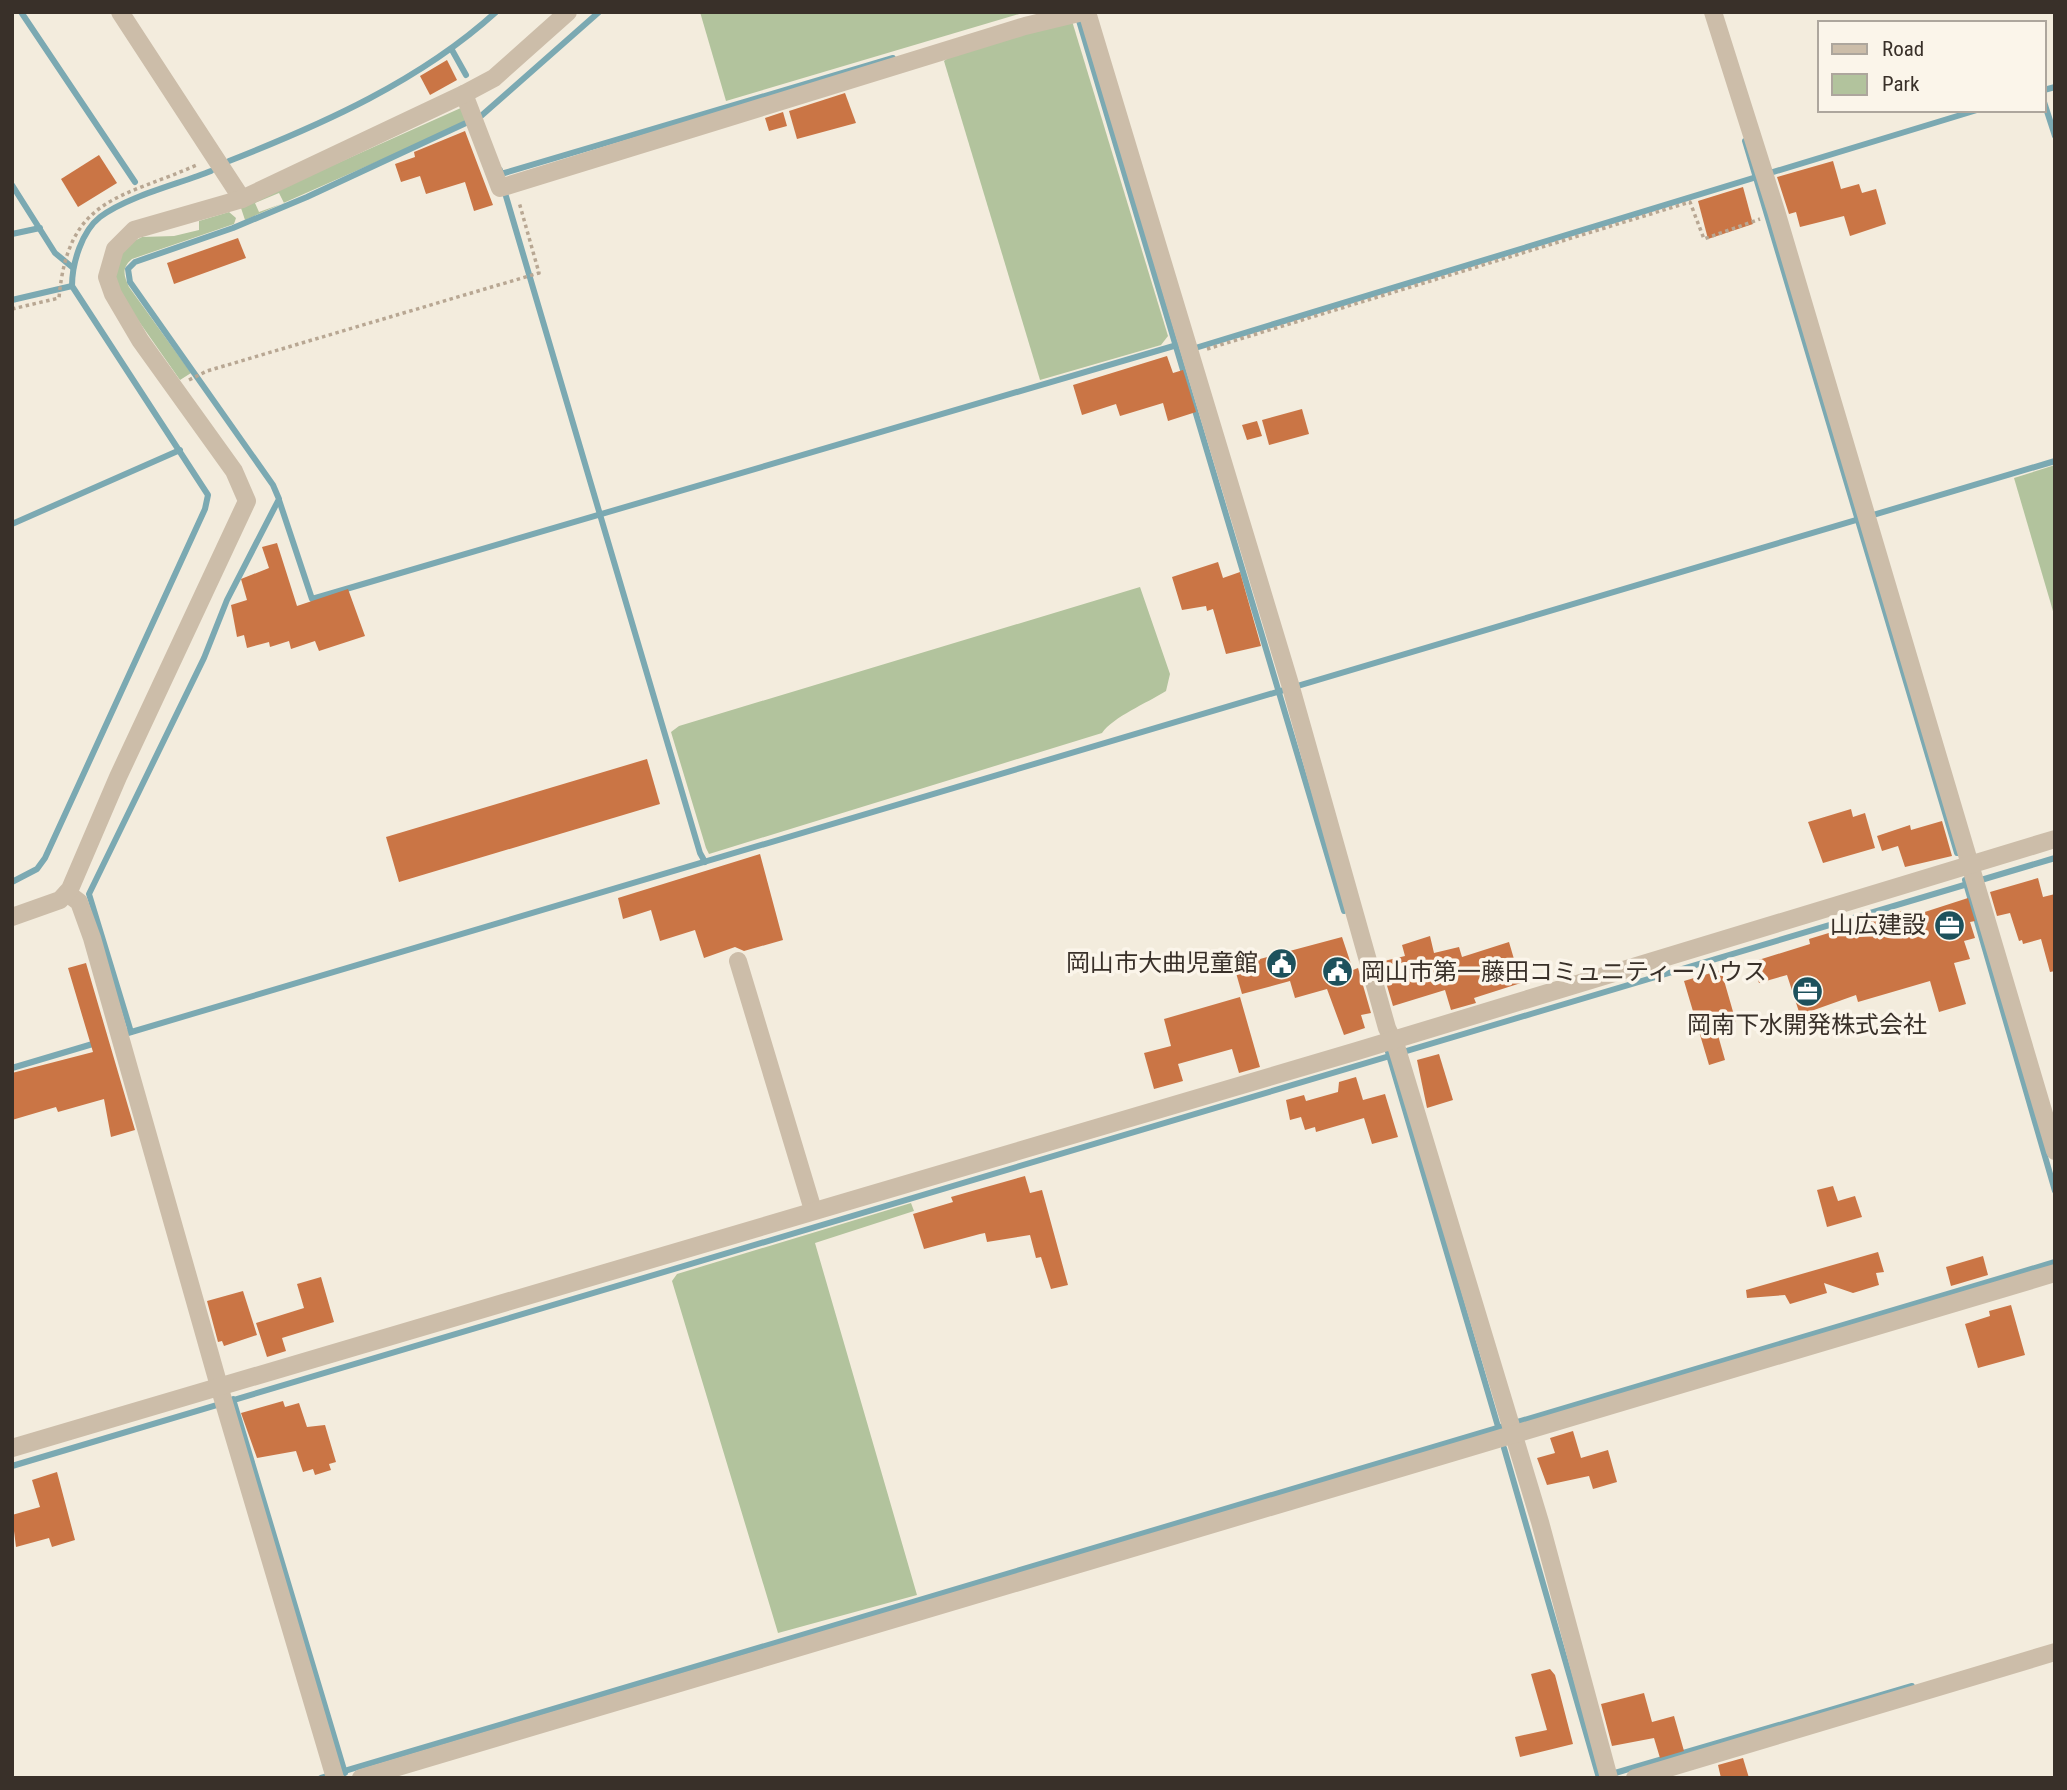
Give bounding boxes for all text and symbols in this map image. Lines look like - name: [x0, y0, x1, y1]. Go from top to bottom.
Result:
- legend: [1818, 21, 2046, 112]
- text: Road: [1882, 37, 1924, 61]
- text: Park: [1882, 72, 1920, 96]
- office icon: 山広建設: [1932, 908, 1966, 942]
- place label: 山広建設: [1830, 911, 1926, 939]
- public building icon: 岡山市大曲児童館: [1264, 946, 1298, 980]
- place label: 岡山市大曲児童館: [1066, 949, 1258, 977]
- public building icon: 岡山市第一藤田コミュニティーハウス: [1321, 955, 1355, 989]
- place label: 岡山市第一藤田コミュニティーハウス: [1361, 958, 1767, 986]
- office icon: 岡南下水開発株式会社: [1790, 974, 1824, 1008]
- place label: 岡南下水開発株式会社: [1687, 1011, 1927, 1039]

